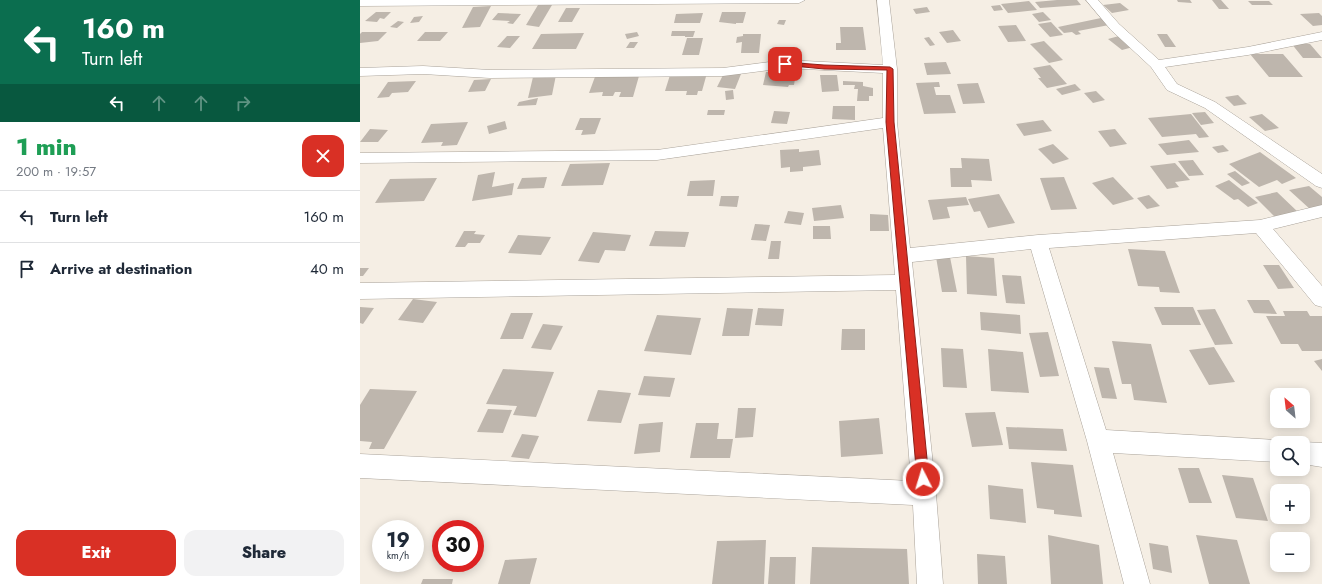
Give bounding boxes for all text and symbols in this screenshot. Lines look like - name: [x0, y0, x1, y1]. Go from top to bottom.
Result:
- text: 160 m: [82, 8, 165, 49]
- icon: left: [16, 16, 68, 68]
- text: Turn left: [82, 46, 142, 72]
- pin: [768, 47, 802, 81]
- icon: arrive: [774, 53, 796, 75]
- icon: left: [106, 92, 128, 114]
- icon: ahead: [148, 92, 170, 114]
- icon: ahead: [190, 92, 212, 114]
- icon: right: [232, 92, 254, 114]
- text: 1 min: [16, 129, 77, 164]
- button: close: [302, 135, 344, 177]
- text: 200 m · 19:57: [16, 162, 96, 181]
- icon: left: [16, 206, 38, 228]
- text: Turn left: [50, 206, 108, 228]
- text: 160 m: [303, 206, 344, 228]
- icon: arrive: [16, 258, 38, 280]
- text: Arrive at destination: [50, 258, 192, 280]
- text: 40 m: [310, 258, 344, 280]
- north arrow: [1270, 388, 1310, 428]
- map controls: [1270, 388, 1310, 572]
- button: search: [1270, 436, 1310, 476]
- position arrow: [902, 458, 944, 500]
- button: +: [1270, 484, 1310, 524]
- speed limit sign: 30: [432, 520, 484, 572]
- text: 19: [386, 526, 410, 555]
- button: Exit: [16, 530, 176, 576]
- button: Share: [184, 530, 344, 576]
- button: −: [1270, 532, 1310, 572]
- text: km/h: [387, 548, 409, 563]

